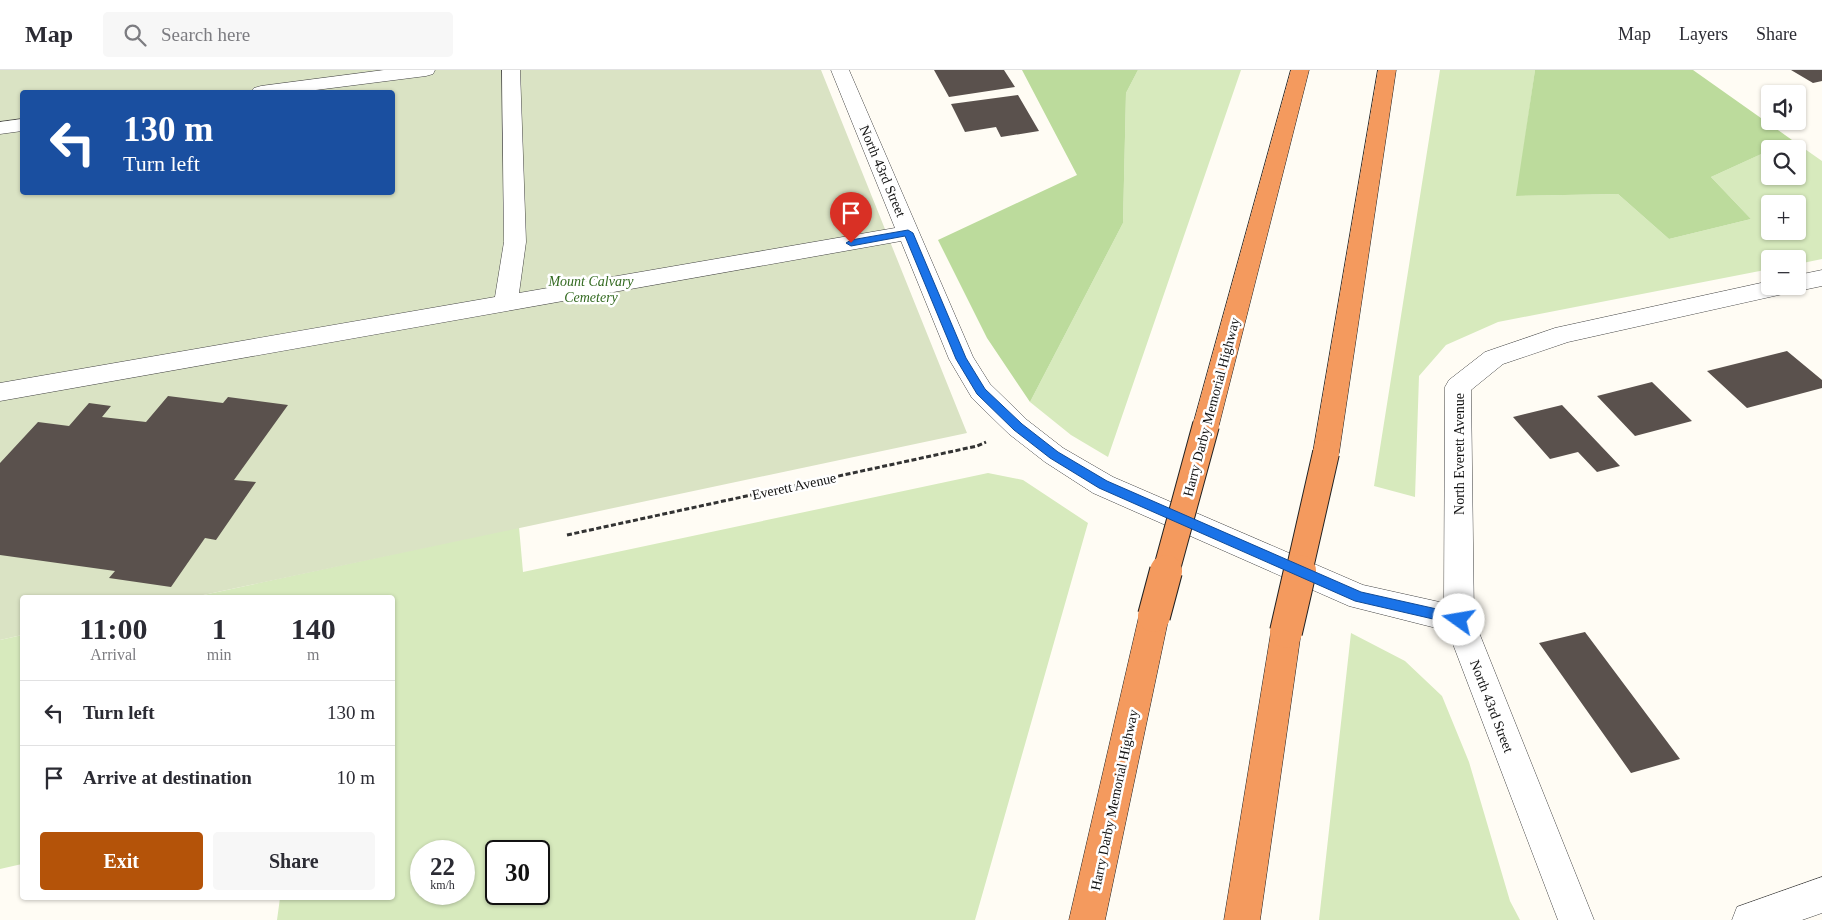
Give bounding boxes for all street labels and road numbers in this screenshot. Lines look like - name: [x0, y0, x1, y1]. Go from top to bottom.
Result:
- street label: North 43rd Street: [856, 123, 909, 219]
- street label: Harry Darby Memorial Highway: [1180, 316, 1243, 498]
- street label: North Everett Avenue: [1452, 393, 1467, 515]
- street label: Everett Avenue: [751, 470, 838, 503]
- street label: North 43rd Street: [1467, 658, 1516, 755]
- street label: Harry Darby Memorial Highway: [1088, 708, 1141, 892]

